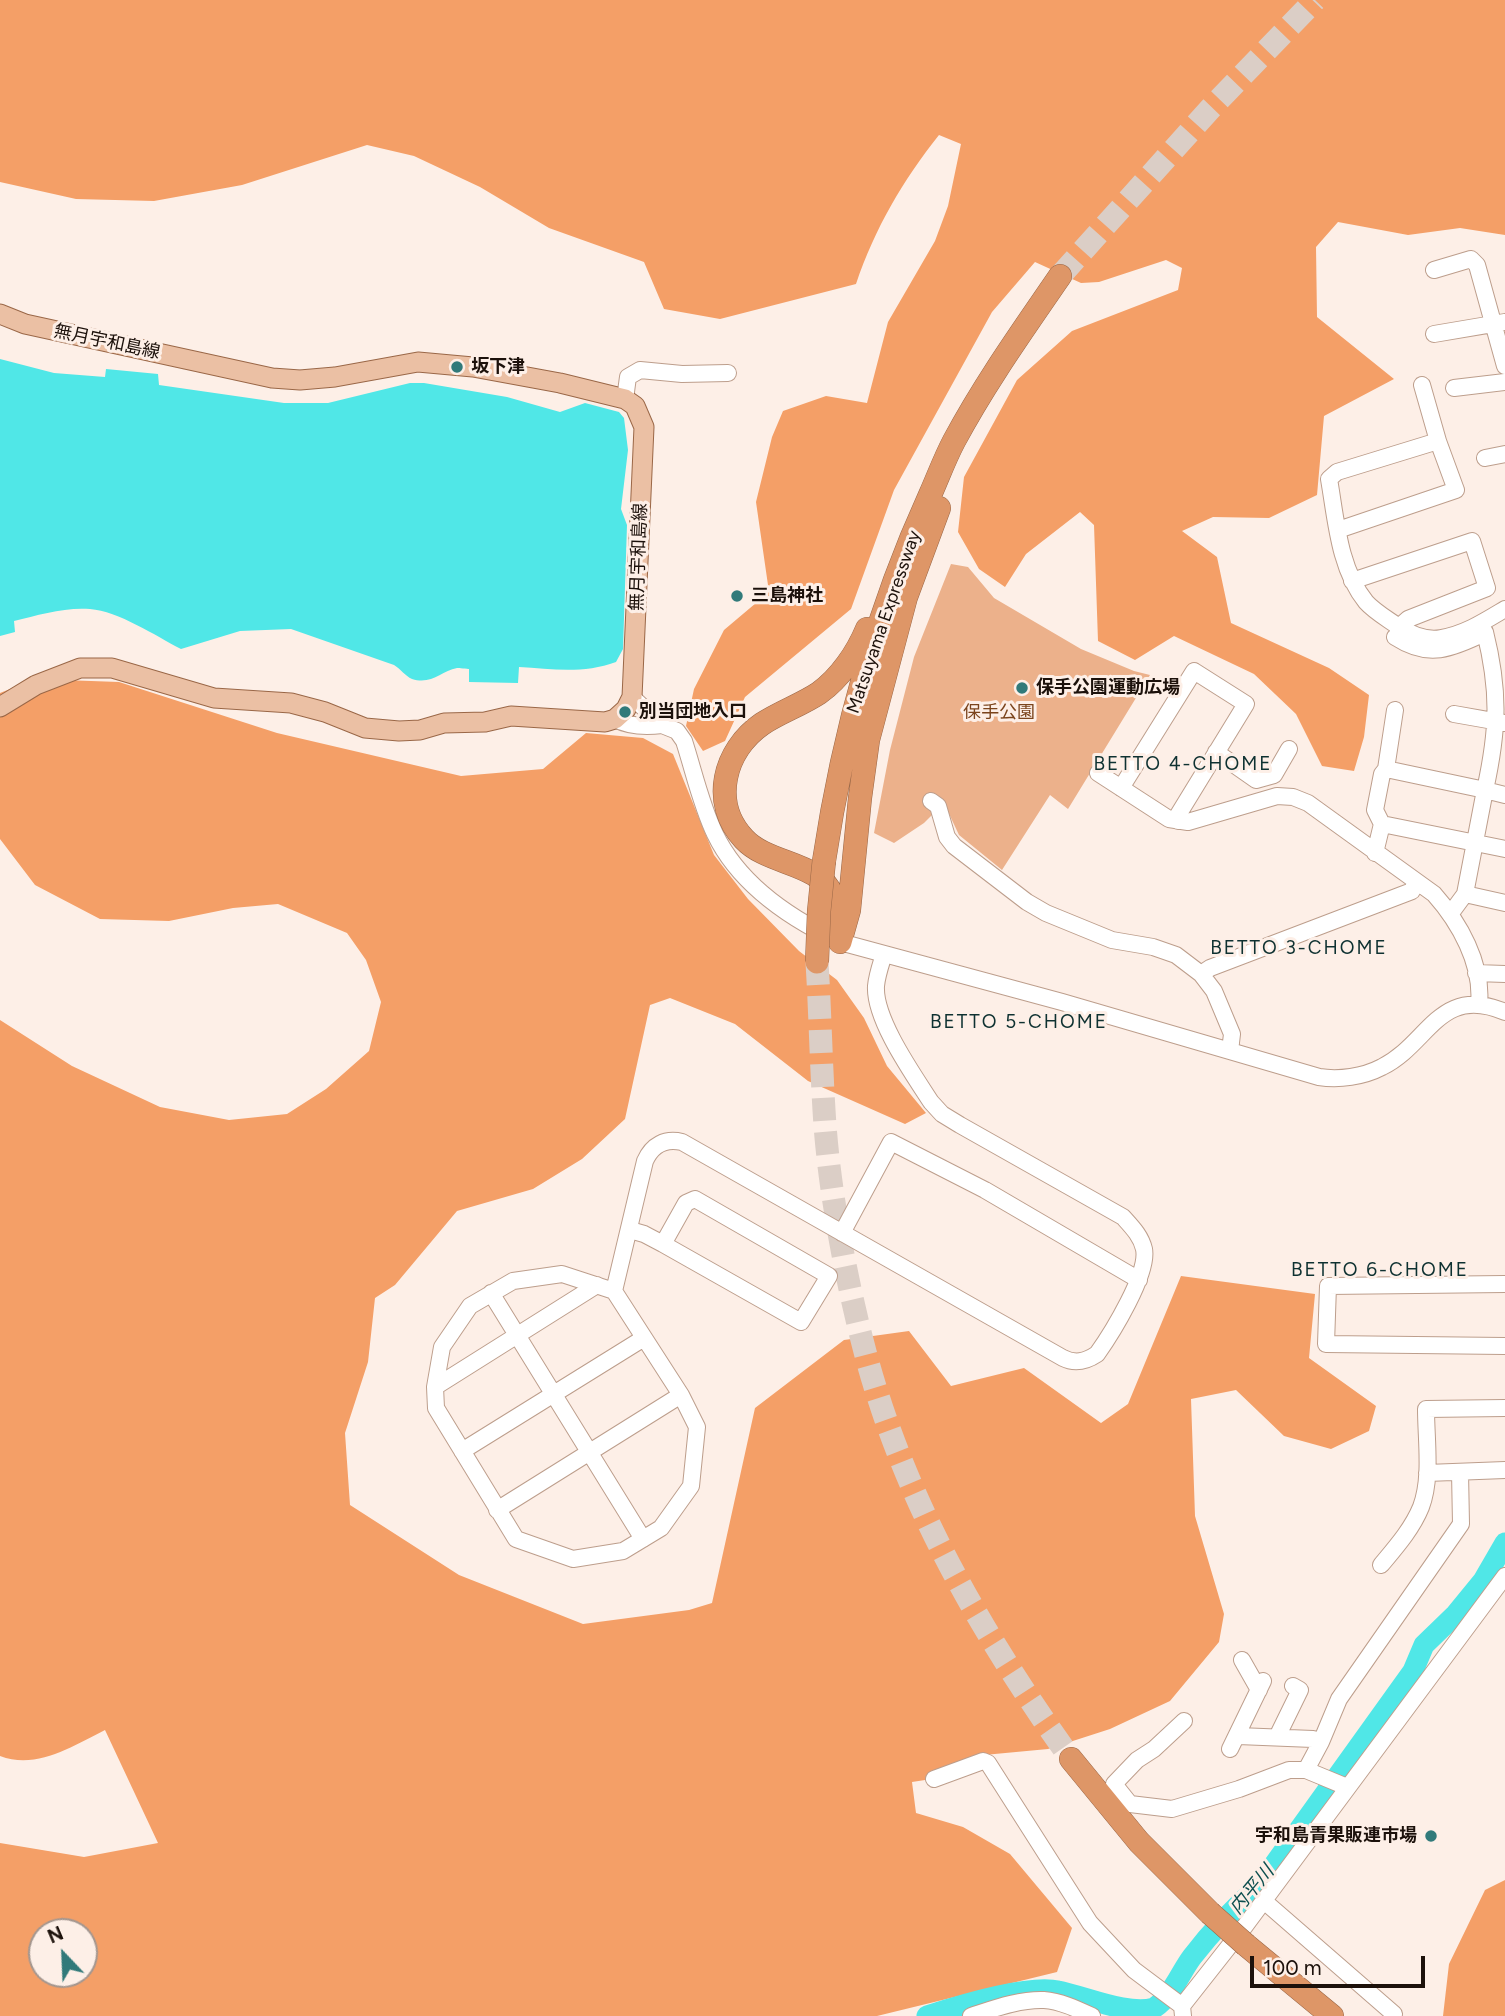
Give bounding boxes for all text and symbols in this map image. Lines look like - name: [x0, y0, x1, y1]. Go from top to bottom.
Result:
- street label: 無月宇和島線: [52, 320, 162, 364]
- place label: 坂下津: [471, 356, 525, 378]
- marker: 坂下津: [449, 359, 465, 375]
- street label: 無月宇和島線: [626, 503, 652, 611]
- street label: Matsuyama Expressway: [843, 528, 925, 716]
- place label: 三島神社: [751, 585, 823, 607]
- marker: 三島神社: [729, 588, 745, 604]
- place label: 保手公園運動広場: [1036, 677, 1180, 699]
- marker: 保手公園運動広場: [1014, 680, 1030, 696]
- place label: 別当団地入口: [639, 701, 747, 723]
- park label: 保手公園: [963, 702, 1035, 724]
- marker: 別当団地入口: [617, 704, 633, 720]
- district label: BETTO 4-CHOME: [1095, 753, 1271, 775]
- district label: BETTO 3-CHOME: [1212, 937, 1386, 959]
- district label: BETTO 5-CHOME: [932, 1011, 1106, 1033]
- district label: BETTO 6-CHOME: [1293, 1259, 1467, 1281]
- place label: 宇和島青果販連市場: [1255, 1825, 1417, 1847]
- marker: 宇和島青果販連市場: [1423, 1828, 1439, 1844]
- water label: 内平川: [1225, 1861, 1279, 1919]
- north arrow: [28, 1918, 98, 1988]
- text: N: [44, 1922, 67, 1949]
- scale bar: [1253, 1942, 1428, 1986]
- text: 100 m: [1263, 1955, 1322, 1980]

